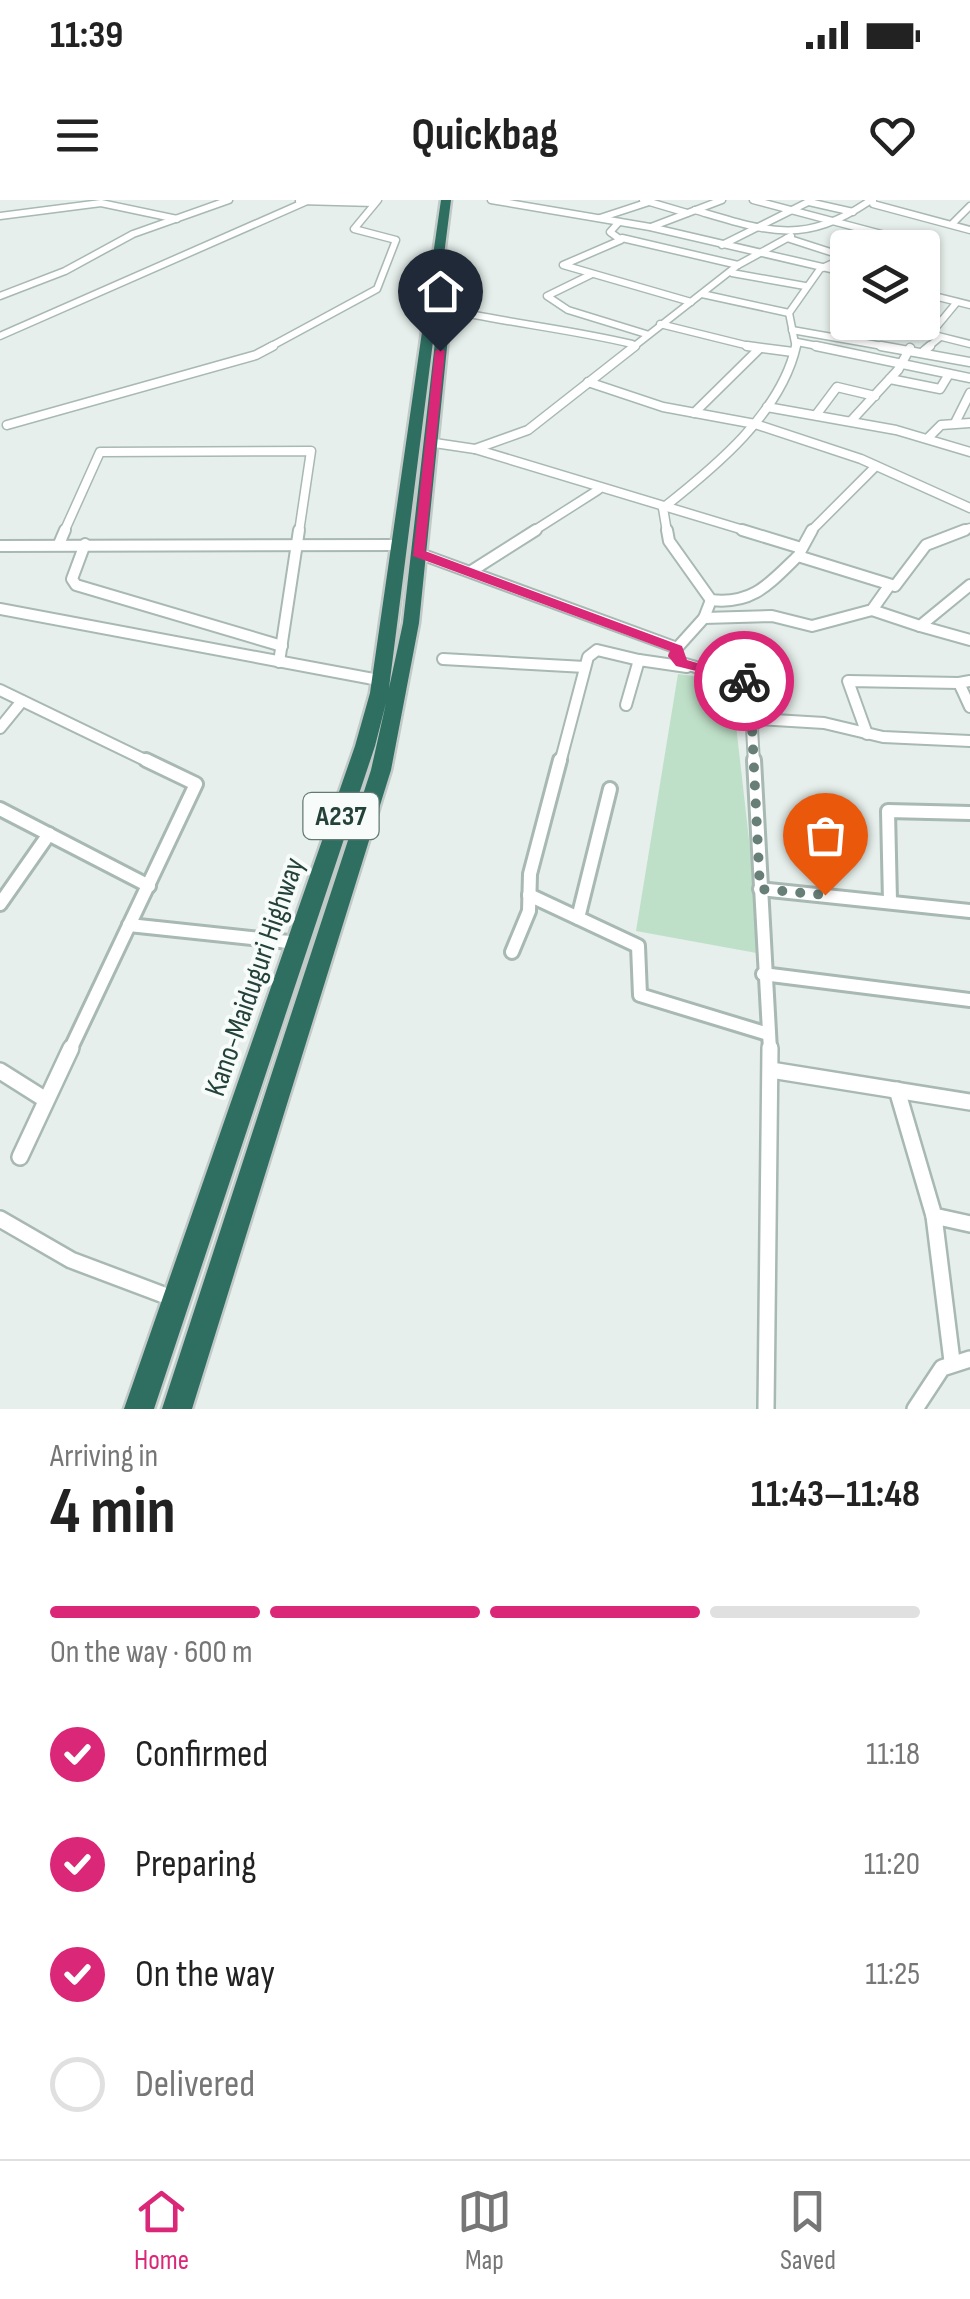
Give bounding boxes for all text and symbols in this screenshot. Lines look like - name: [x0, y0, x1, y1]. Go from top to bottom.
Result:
- text: 11:39: [50, 13, 123, 58]
- icon: menu: [50, 108, 105, 163]
- text: Quickbag: [411, 108, 559, 163]
- icon: heart: [865, 108, 920, 163]
- map controls: [830, 230, 940, 340]
- button: layers: [830, 230, 940, 340]
- pin: [398, 249, 483, 352]
- icon: home: [413, 264, 468, 319]
- courier: [694, 631, 794, 731]
- icon: bike: [717, 654, 772, 709]
- road number: A237: [304, 793, 378, 839]
- pin: [783, 793, 868, 896]
- icon: bag: [798, 808, 853, 863]
- street label: Kano-Maiduguri Highway: [197, 853, 313, 1101]
- text: Arriving in: [50, 1437, 158, 1476]
- text: 11:43–11:48: [751, 1472, 920, 1517]
- text: 4 min: [50, 1474, 176, 1552]
- text: On the way · 600 m: [50, 1633, 253, 1672]
- icon: check: [50, 1727, 105, 1782]
- text: Confirmed: [135, 1732, 268, 1777]
- text: 11:18: [866, 1735, 920, 1774]
- icon: check: [50, 1837, 105, 1892]
- text: Preparing: [135, 1842, 256, 1887]
- text: 11:20: [864, 1845, 920, 1884]
- icon: check: [50, 1947, 105, 2002]
- text: On the way: [135, 1952, 275, 1997]
- text: 11:25: [866, 1955, 920, 1994]
- text: Delivered: [135, 2062, 255, 2107]
- tab: Home: [134, 2184, 189, 2277]
- tab: Map: [457, 2184, 512, 2277]
- tab: Saved: [780, 2184, 836, 2277]

